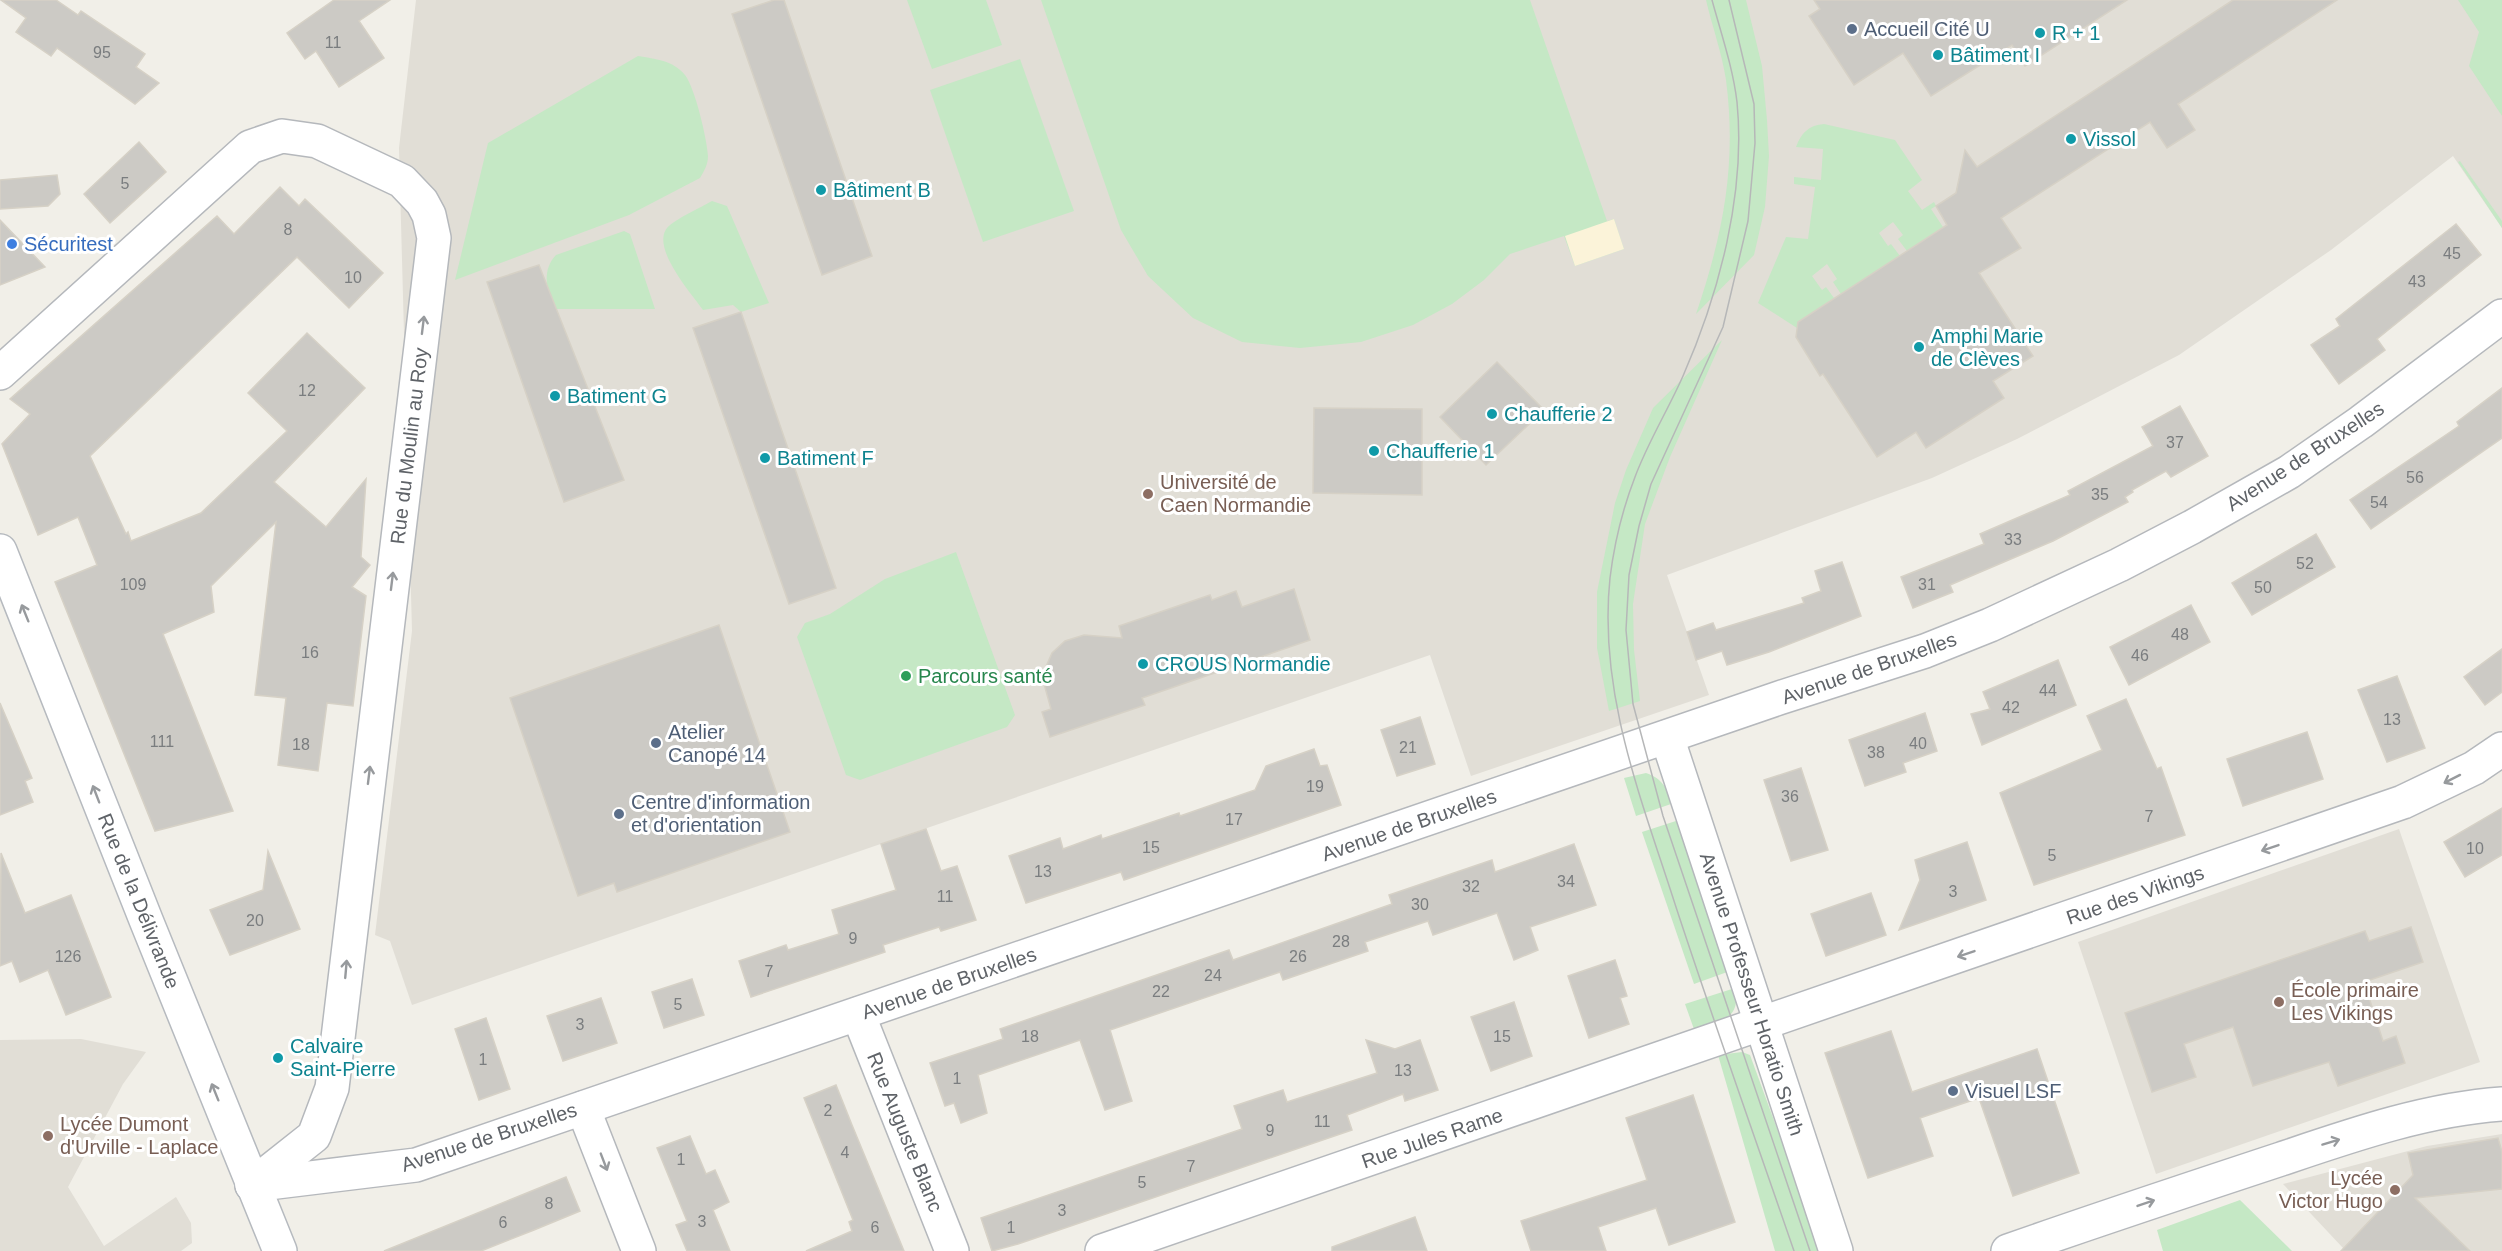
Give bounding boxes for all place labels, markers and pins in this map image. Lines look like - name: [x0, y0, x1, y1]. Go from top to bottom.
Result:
- place label: Accueil Cité U: [1864, 18, 1990, 40]
- marker: Accueil Cité U: [1845, 22, 1859, 36]
- place label: R + 1: [2052, 22, 2100, 44]
- marker: R + 1: [2033, 26, 2047, 40]
- place label: Bâtiment I: [1950, 44, 2040, 66]
- marker: Bâtiment I: [1931, 48, 1945, 62]
- place label: Vissol: [2083, 128, 2136, 150]
- marker: Vissol: [2064, 132, 2078, 146]
- place label: Bâtiment B: [833, 179, 931, 201]
- marker: Bâtiment B: [814, 183, 828, 197]
- place label: Sécuritest: [24, 233, 113, 255]
- marker: Sécuritest: [5, 237, 19, 251]
- place label: Amphi Marie de Clèves: [1931, 325, 2043, 370]
- marker: Amphi Marie de Clèves: [1912, 340, 1926, 354]
- place label: Batiment G: [567, 385, 667, 407]
- marker: Batiment G: [548, 389, 562, 403]
- place label: Chaufferie 2: [1504, 403, 1613, 425]
- marker: Chaufferie 2: [1485, 407, 1499, 421]
- place label: Chaufferie 1: [1386, 440, 1495, 462]
- marker: Chaufferie 1: [1367, 444, 1381, 458]
- place label: Batiment F: [777, 447, 874, 469]
- marker: Batiment F: [758, 451, 772, 465]
- place label: Université de Caen Normandie: [1160, 471, 1311, 516]
- marker: Université de Caen Normandie: [1141, 487, 1155, 501]
- place label: CROUS Normandie: [1155, 653, 1331, 675]
- marker: CROUS Normandie: [1136, 657, 1150, 671]
- place label: Parcours santé: [918, 665, 1053, 687]
- marker: Parcours santé: [899, 669, 913, 683]
- place label: Atelier Canopé 14: [668, 721, 766, 766]
- marker: Atelier Canopé 14: [649, 736, 663, 750]
- place label: Centre d'information et d'orientation: [631, 791, 810, 836]
- marker: Centre d'information et d'orientation: [612, 807, 626, 821]
- place label: École primaire Les Vikings: [2291, 979, 2419, 1024]
- marker: École primaire Les Vikings: [2272, 995, 2286, 1009]
- place label: Calvaire Saint-Pierre: [290, 1035, 396, 1080]
- marker: Calvaire Saint-Pierre: [271, 1051, 285, 1065]
- place label: Visuel LSF: [1965, 1080, 2061, 1102]
- marker: Visuel LSF: [1946, 1084, 1960, 1098]
- place label: Lycée Dumont d'Urville - Laplace: [60, 1113, 218, 1158]
- marker: Lycée Dumont d'Urville - Laplace: [41, 1129, 55, 1143]
- place label: Lycée Victor Hugo: [2279, 1167, 2383, 1212]
- marker: Lycée Victor Hugo: [2388, 1183, 2402, 1197]

